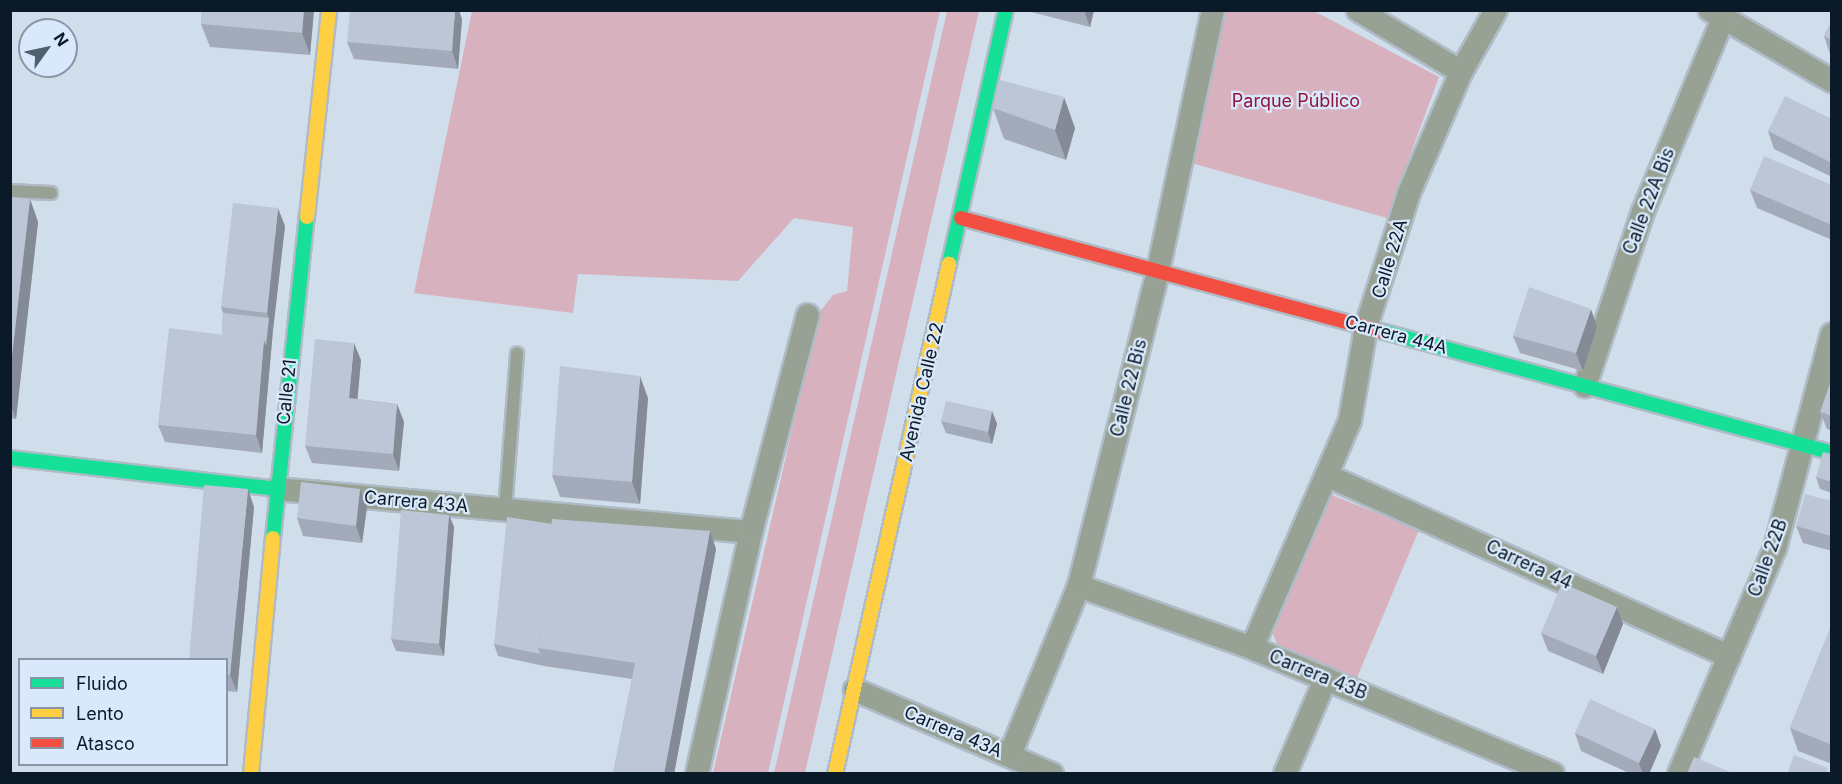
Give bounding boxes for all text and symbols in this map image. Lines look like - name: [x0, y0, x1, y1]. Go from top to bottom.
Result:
- north arrow: [18, 18, 78, 78]
- text: N: [50, 29, 73, 50]
- park label: Parque Público: [1232, 90, 1360, 112]
- street label: Calle 22A Bis: [1619, 145, 1679, 257]
- street label: Calle 22A: [1368, 217, 1412, 301]
- street label: Carrera 44A: [1343, 311, 1449, 359]
- street label: Avenida Calle 22: [895, 320, 949, 464]
- street label: Calle 22 Bis: [1106, 337, 1152, 439]
- street label: Calle 21: [273, 358, 301, 426]
- street label: Carrera 43A: [363, 487, 469, 517]
- street label: Calle 22B: [1744, 516, 1792, 600]
- street label: Carrera 44: [1483, 536, 1575, 594]
- street label: Carrera 43B: [1266, 646, 1370, 704]
- legend: [18, 658, 228, 766]
- text: Fluido: [76, 673, 128, 694]
- street label: Carrera 43A: [901, 702, 1005, 762]
- text: Lento: [76, 703, 124, 724]
- text: Atasco: [76, 733, 135, 754]

